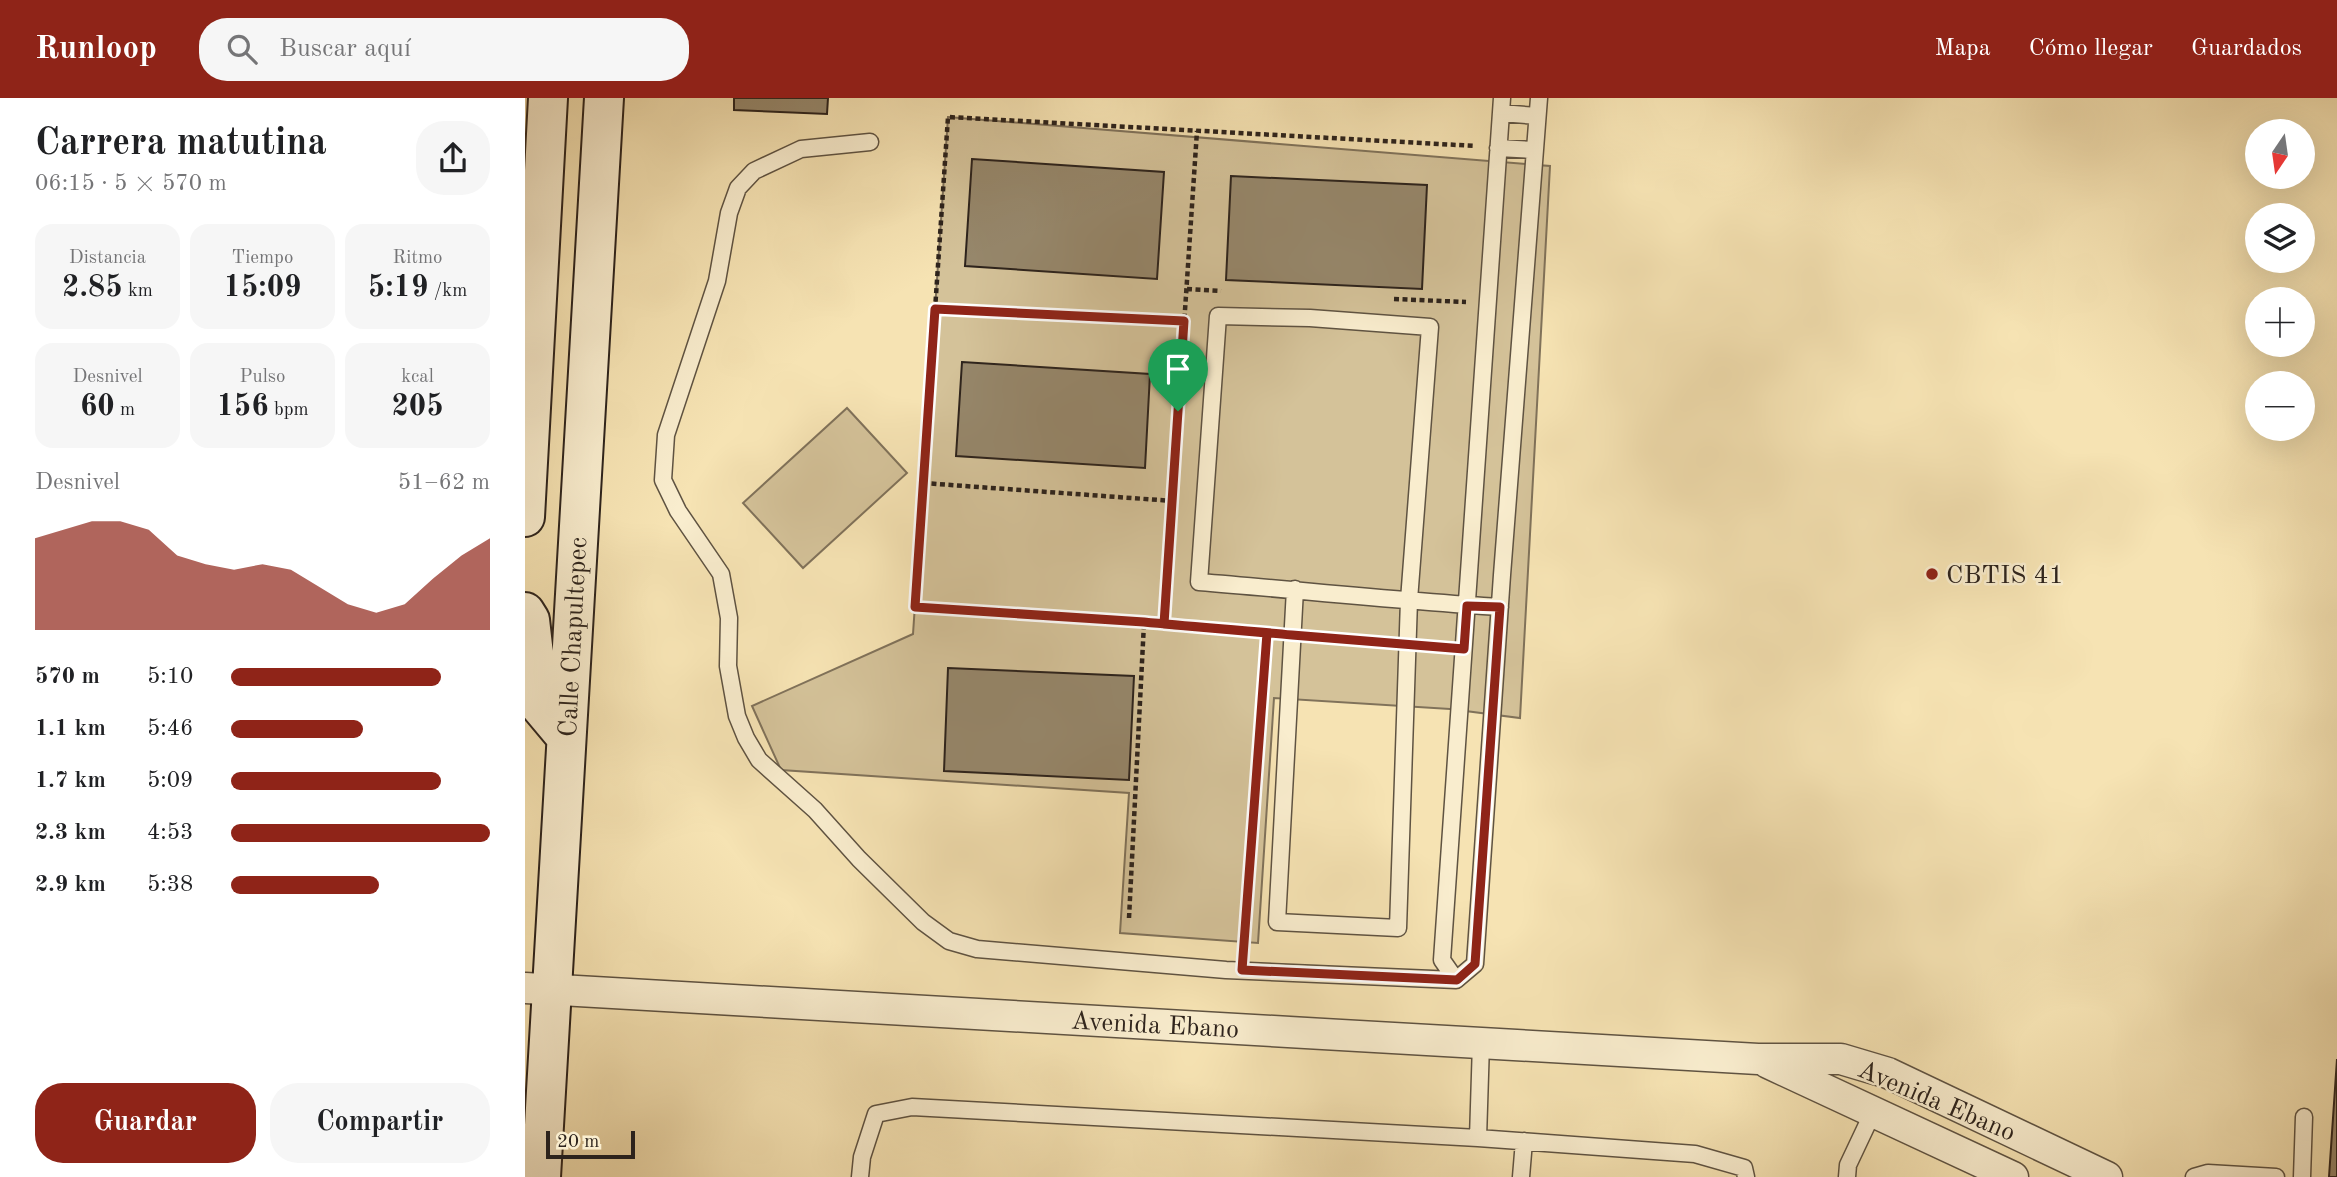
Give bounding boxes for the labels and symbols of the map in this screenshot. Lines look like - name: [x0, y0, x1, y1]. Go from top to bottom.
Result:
- north arrow: [2245, 119, 2315, 189]
- pin: [1148, 339, 1208, 411]
- street label: Calle Chapultepec: [556, 536, 592, 738]
- place label: CBTIS 41: [1946, 563, 2064, 589]
- marker: CBTIS 41: [1924, 566, 1940, 582]
- street label: Avenida Ebano: [1070, 1009, 1240, 1043]
- street label: Avenida Ebano: [1854, 1057, 2019, 1147]
- scale bar: [546, 1128, 635, 1160]

